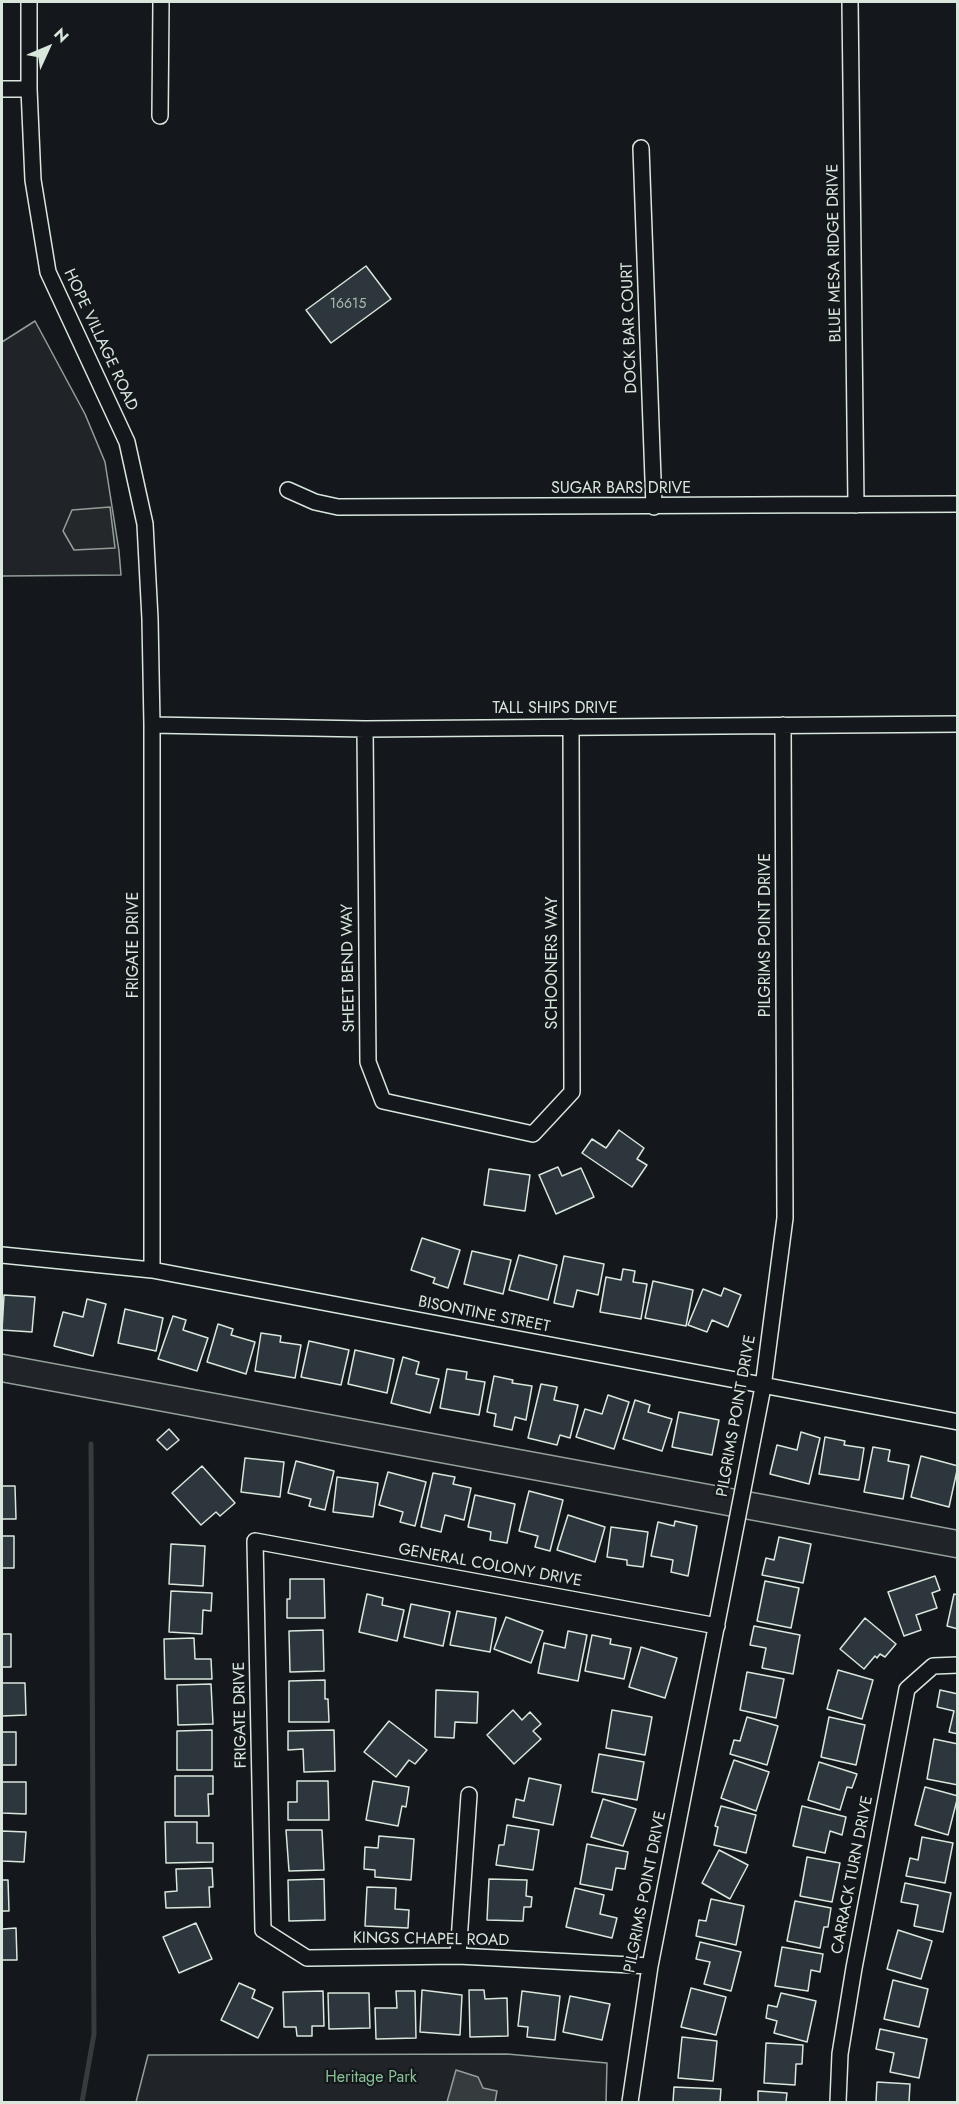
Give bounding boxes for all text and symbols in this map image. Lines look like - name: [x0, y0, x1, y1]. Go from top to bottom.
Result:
- north arrow: [18, 18, 78, 78]
- text: N: [49, 23, 74, 48]
- street label: BLUE MESA RIDGE DRIVE: [824, 164, 846, 342]
- street label: DOCK BAR COURT: [618, 262, 642, 394]
- street label: HOPE VILLAGE ROAD: [59, 266, 141, 414]
- house number: 16615: [330, 297, 366, 313]
- street label: SUGAR BARS DRIVE: [551, 479, 691, 499]
- street label: TALL SHIPS DRIVE: [492, 699, 618, 719]
- street label: PILGRIMS POINT DRIVE: [756, 853, 776, 1017]
- street label: FRIGATE DRIVE: [124, 892, 144, 998]
- street label: SCHOONERS WAY: [543, 897, 563, 1029]
- street label: SHEET BEND WAY: [338, 904, 360, 1032]
- street label: BISONTINE STREET: [416, 1293, 552, 1337]
- street label: PILGRIMS POINT DRIVE: [713, 1333, 761, 1499]
- street label: GENERAL COLONY DRIVE: [397, 1540, 583, 1592]
- street label: FRIGATE DRIVE: [230, 1662, 252, 1768]
- street label: CARRACK TURN DRIVE: [828, 1794, 878, 1956]
- street label: PILGRIMS POINT DRIVE: [621, 1810, 671, 1974]
- street label: KINGS CHAPEL ROAD: [353, 1929, 509, 1951]
- park label: Heritage Park: [325, 2068, 417, 2088]

